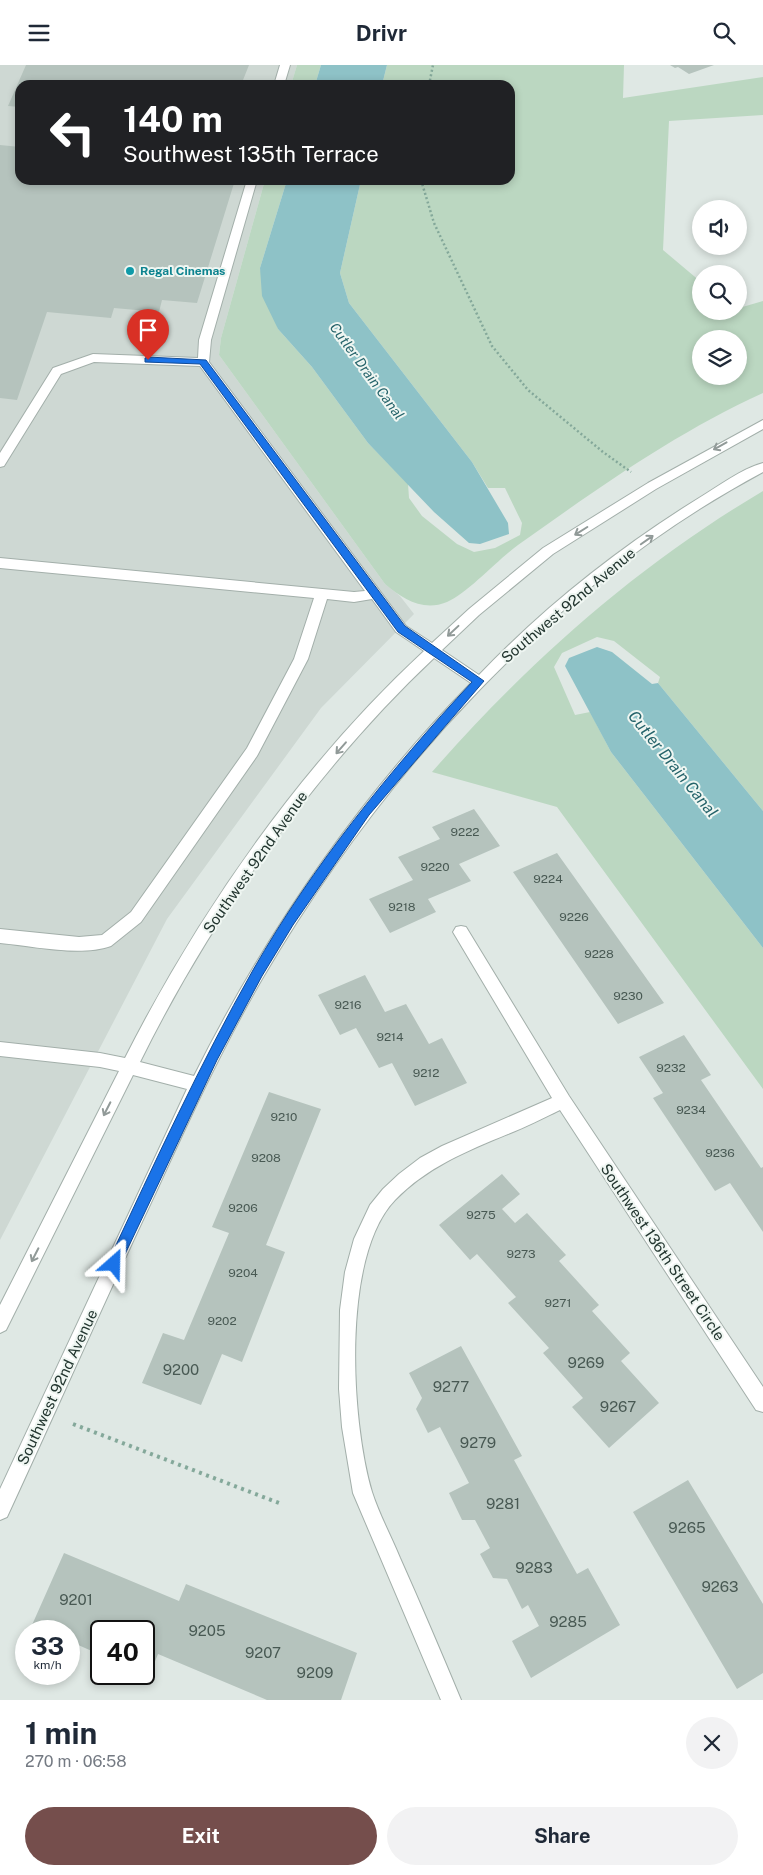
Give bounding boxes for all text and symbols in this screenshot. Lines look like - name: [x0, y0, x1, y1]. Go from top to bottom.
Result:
- icon: menu: [25, 19, 53, 47]
- icon: search: [710, 19, 738, 47]
- text: Drivr: [356, 20, 407, 46]
- text: 140 m: [123, 99, 223, 140]
- icon: left: [40, 100, 105, 165]
- text: Southwest 135th Terrace: [123, 141, 379, 167]
- map controls: [692, 200, 747, 385]
- button: sound: [692, 200, 747, 255]
- place label: Regal Cinemas: [140, 264, 225, 278]
- marker: Regal Cinemas: [124, 265, 136, 277]
- button: search: [692, 265, 747, 320]
- pin: [127, 309, 169, 360]
- icon: arrive: [134, 316, 162, 344]
- water label: Cutler Drain Canal: [327, 320, 407, 422]
- button: layers: [692, 330, 747, 385]
- one-way arrow: [713, 442, 727, 452]
- one-way arrow: [574, 525, 588, 536]
- one-way arrow: [640, 535, 654, 545]
- street label: Southwest 92nd Avenue: [498, 544, 638, 666]
- one-way arrow: [447, 625, 460, 637]
- water label: Cutler Drain Canal: [624, 707, 722, 821]
- one-way arrow: [336, 741, 347, 754]
- street label: Southwest 92nd Avenue: [199, 788, 311, 936]
- house number: 9222: [451, 825, 479, 839]
- house number: 9220: [420, 860, 450, 874]
- house number: 9224: [533, 872, 563, 886]
- house number: 9218: [388, 900, 416, 914]
- house number: 9226: [559, 910, 589, 924]
- house number: 9228: [584, 947, 614, 961]
- house number: 9230: [613, 989, 643, 1003]
- house number: 9216: [334, 998, 362, 1012]
- house number: 9214: [376, 1030, 404, 1044]
- house number: 9232: [656, 1061, 686, 1075]
- house number: 9212: [413, 1066, 439, 1080]
- one-way arrow: [102, 1101, 111, 1116]
- house number: 9234: [676, 1103, 706, 1117]
- house number: 9210: [271, 1110, 297, 1124]
- house number: 9236: [705, 1146, 735, 1160]
- house number: 9208: [251, 1151, 281, 1165]
- street label: Southwest 136th Street Circle: [597, 1160, 729, 1344]
- house number: 9206: [228, 1201, 258, 1215]
- house number: 9275: [466, 1208, 496, 1222]
- position arrow: [87, 1237, 139, 1289]
- one-way arrow: [29, 1247, 39, 1262]
- house number: 9273: [506, 1247, 536, 1261]
- house number: 9204: [228, 1266, 258, 1280]
- house number: 9271: [545, 1296, 571, 1310]
- street label: Southwest 92nd Avenue: [13, 1307, 101, 1467]
- house number: 9202: [207, 1314, 237, 1328]
- house number: 9269: [568, 1354, 604, 1371]
- house number: 9200: [163, 1361, 199, 1378]
- house number: 9277: [433, 1378, 469, 1395]
- house number: 9267: [600, 1398, 636, 1415]
- house number: 9279: [460, 1434, 496, 1451]
- house number: 9281: [486, 1495, 520, 1512]
- house number: 9265: [668, 1519, 706, 1536]
- house number: 9283: [515, 1559, 553, 1576]
- house number: 9263: [702, 1578, 739, 1595]
- house number: 9201: [59, 1591, 93, 1608]
- house number: 9285: [549, 1613, 587, 1630]
- speed limit sign: 40: [90, 1620, 155, 1685]
- house number: 9205: [188, 1622, 226, 1639]
- text: 33: [31, 1631, 64, 1661]
- house number: 9207: [245, 1644, 281, 1661]
- text: km/h: [33, 1658, 62, 1672]
- house number: 9209: [297, 1664, 333, 1681]
- text: 1 min: [25, 1715, 97, 1751]
- button: close: [686, 1717, 738, 1769]
- text: 270 m · 06:58: [25, 1752, 127, 1771]
- button: Exit: [25, 1807, 377, 1865]
- button: Share: [387, 1807, 738, 1865]

